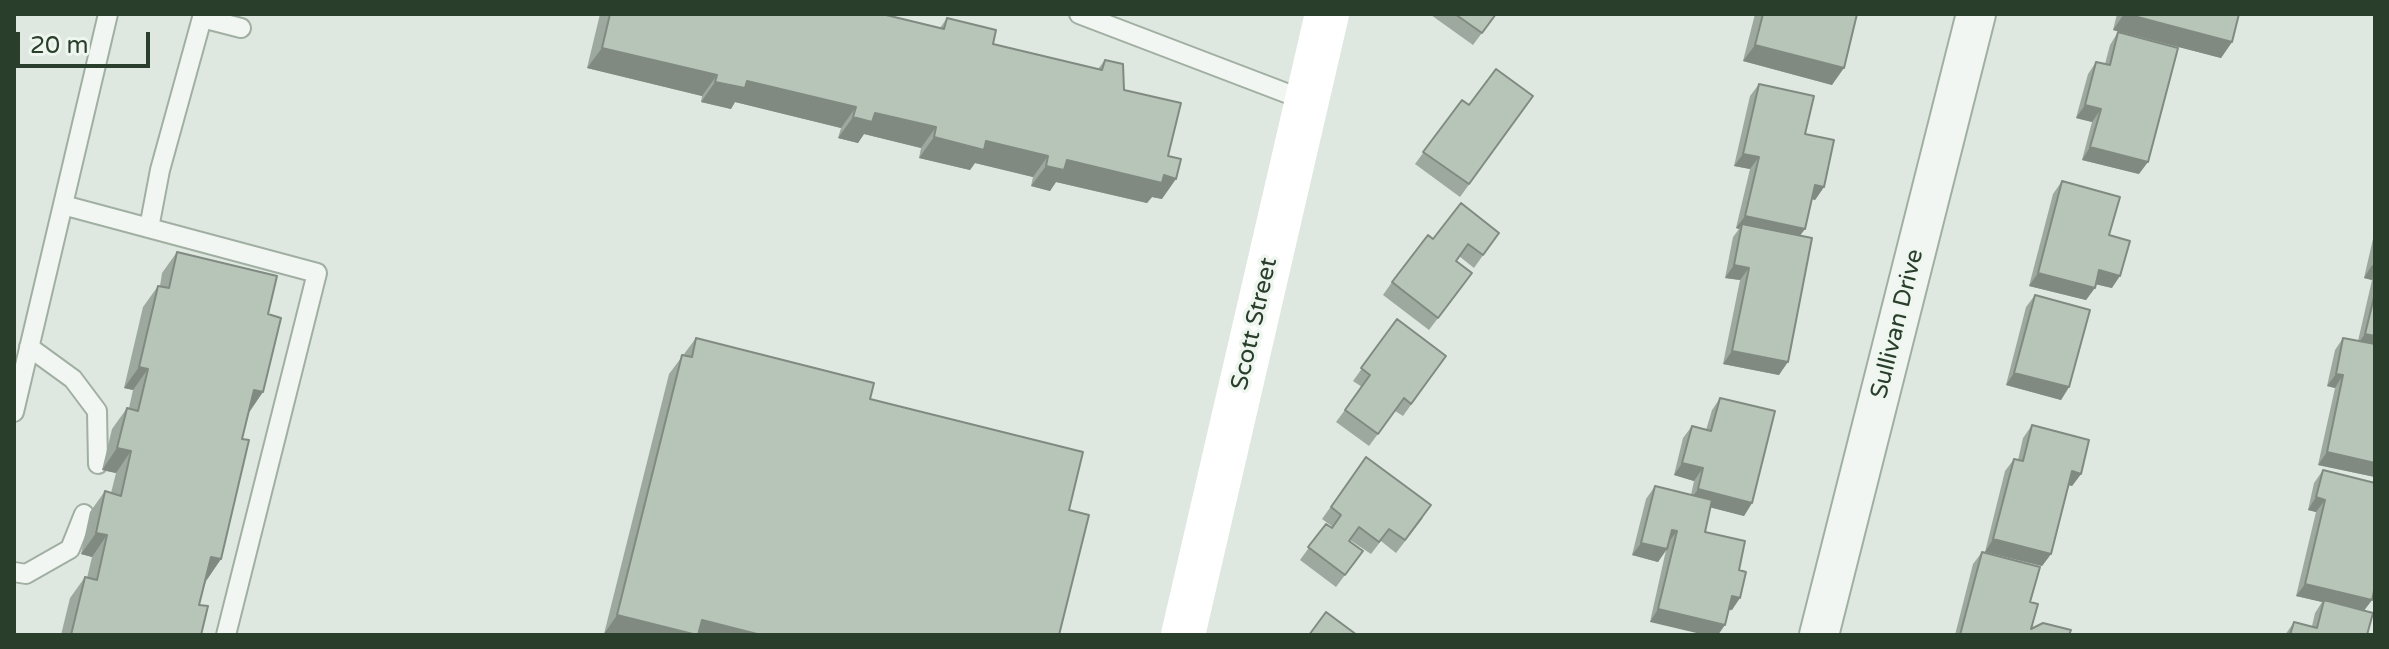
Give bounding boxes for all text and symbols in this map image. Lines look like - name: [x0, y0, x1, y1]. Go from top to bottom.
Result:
- scale bar: [20, 16, 154, 66]
- text: 20 m: [30, 31, 88, 60]
- street label: Sullivan Drive: [1866, 246, 1930, 402]
- street label: Scott Street: [1226, 255, 1284, 393]

